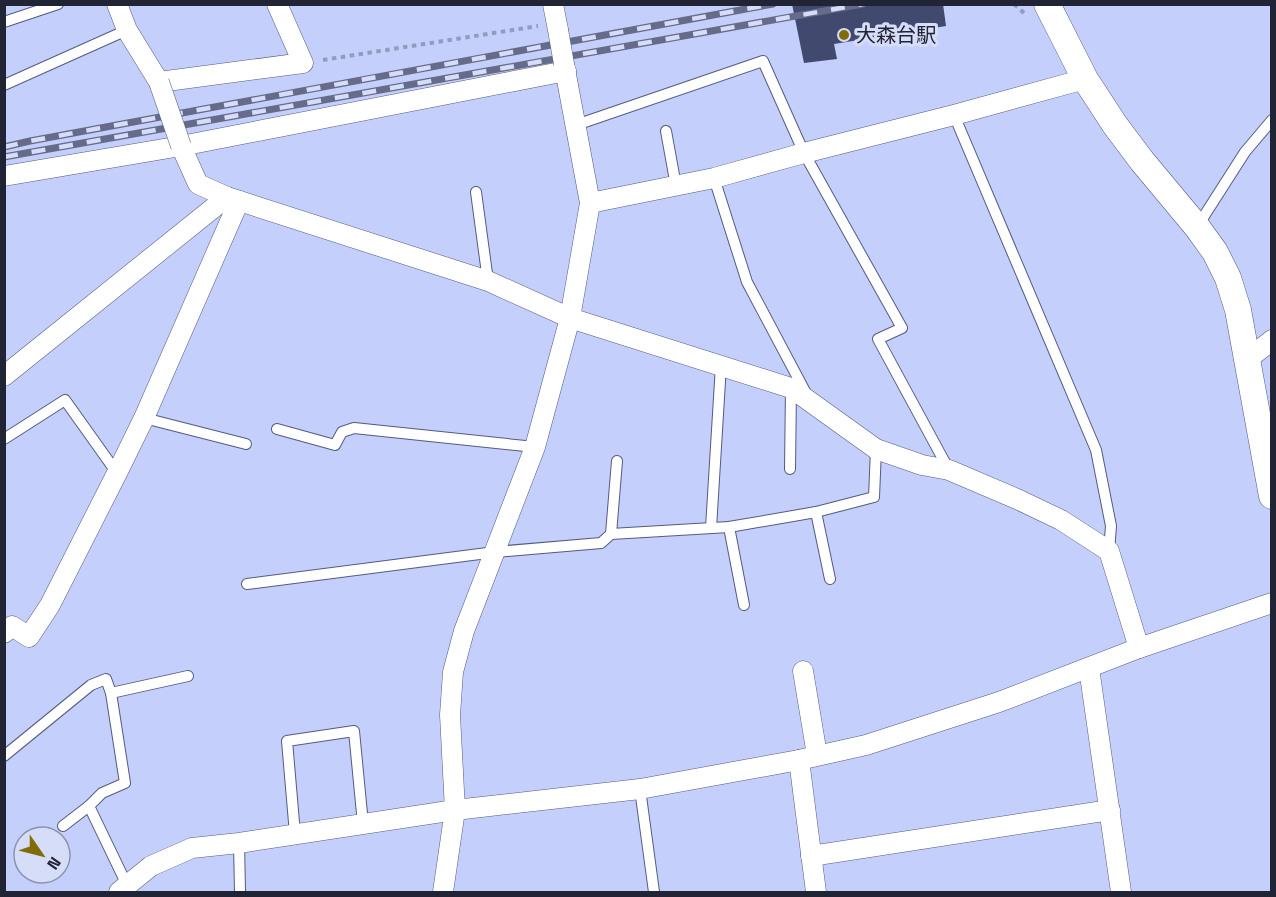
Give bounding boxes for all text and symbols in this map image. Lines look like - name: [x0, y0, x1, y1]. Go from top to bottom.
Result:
- place label: 大森台駅: [856, 22, 936, 48]
- marker: 大森台駅: [837, 28, 851, 42]
- north arrow: [12, 825, 72, 885]
- text: N: [42, 853, 66, 874]

